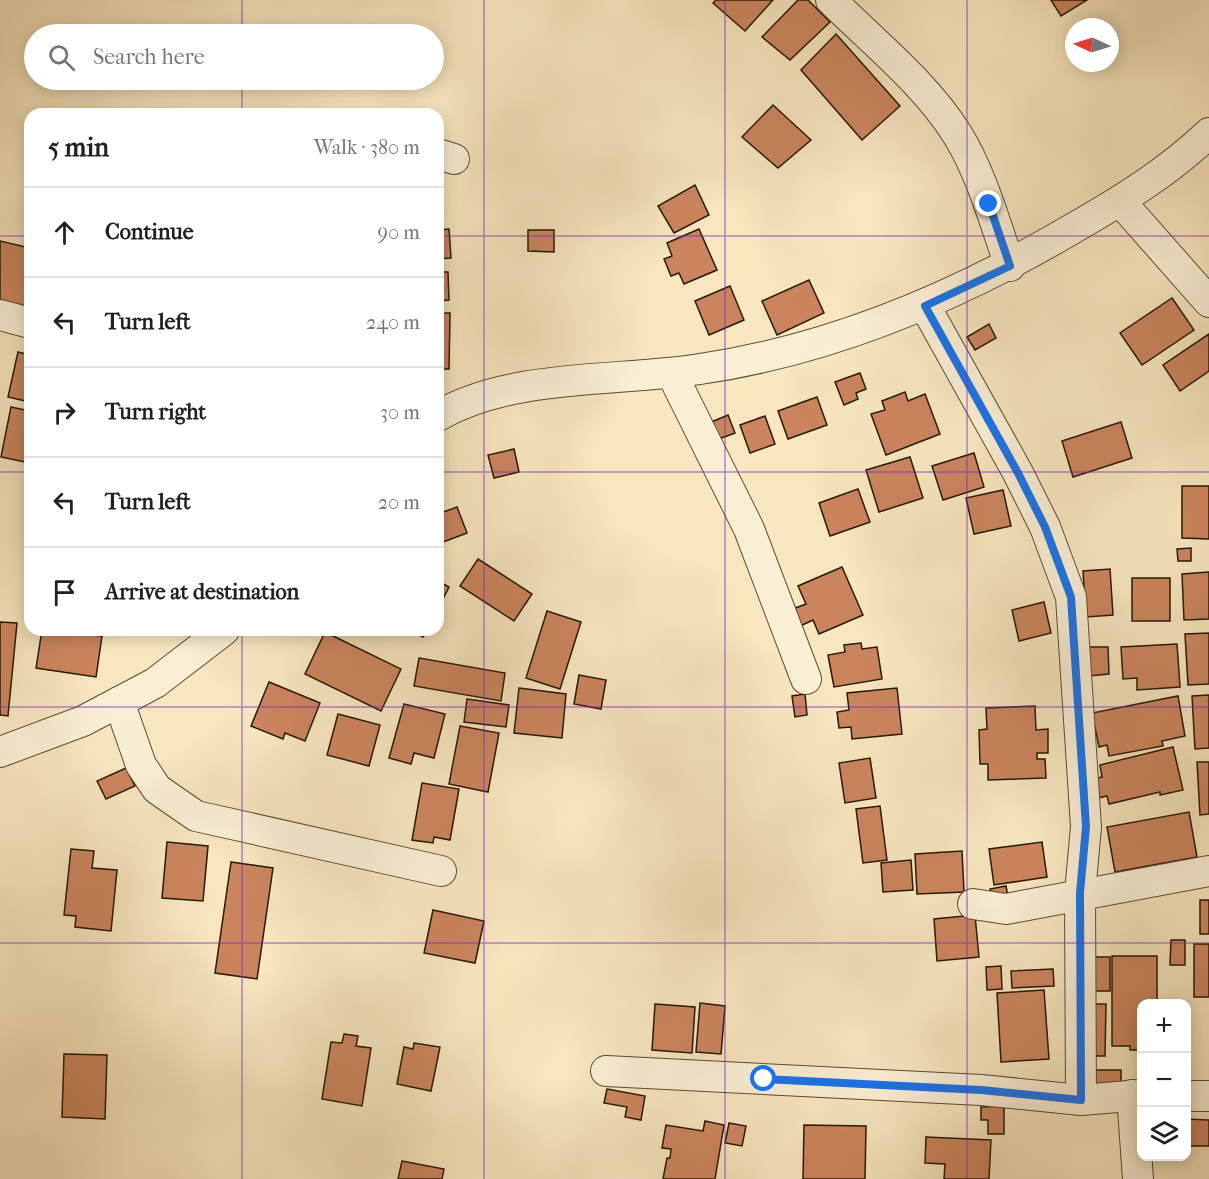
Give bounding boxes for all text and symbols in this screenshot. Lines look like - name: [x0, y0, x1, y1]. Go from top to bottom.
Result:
- north arrow: [1065, 18, 1119, 72]
- search box: [24, 24, 444, 90]
- icon: search: [45, 41, 78, 74]
- text: Search here: [93, 44, 205, 70]
- text: 5 min: [48, 132, 109, 163]
- text: Walk · 380 m: [314, 136, 420, 159]
- route end: [975, 190, 1001, 216]
- icon: ahead: [48, 216, 81, 249]
- text: Continue: [105, 219, 194, 245]
- text: 90 m: [378, 221, 420, 244]
- icon: left: [48, 306, 81, 339]
- text: Turn left: [105, 309, 191, 335]
- text: 240 m: [366, 311, 420, 334]
- icon: right: [48, 396, 81, 429]
- text: Turn right: [105, 399, 206, 425]
- text: 30 m: [380, 401, 420, 424]
- icon: left: [48, 486, 81, 519]
- text: Turn left: [105, 489, 191, 515]
- text: 20 m: [378, 491, 420, 514]
- icon: arrive: [48, 576, 81, 609]
- text: Arrive at destination: [105, 579, 299, 605]
- map controls: [1137, 999, 1191, 1161]
- button: +: [1137, 999, 1191, 1053]
- button: −: [1137, 1053, 1191, 1107]
- route start: [750, 1065, 776, 1091]
- button: layers: [1137, 1107, 1191, 1161]

